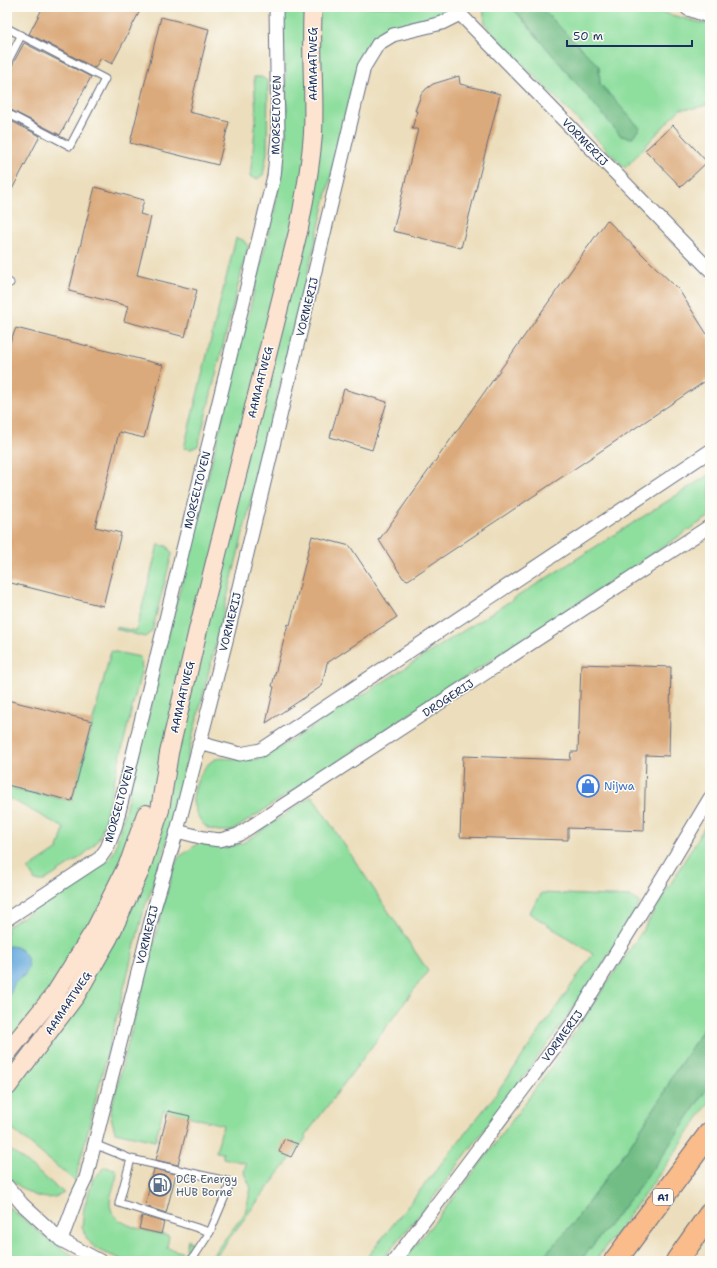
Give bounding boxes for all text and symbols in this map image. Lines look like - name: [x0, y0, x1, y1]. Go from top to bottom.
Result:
- scale bar: [567, 22, 692, 48]
- street label: AAMAATWEG: [306, 27, 321, 101]
- text: 50 m: [573, 28, 603, 44]
- street label: MORSELTOVEN: [268, 75, 285, 155]
- street label: VORMERIJ: [558, 115, 611, 170]
- street label: VORMERIJ: [293, 276, 322, 338]
- street label: AAMAATWEG: [244, 344, 277, 420]
- street label: MORSELTOVEN: [181, 450, 214, 531]
- street label: VORMERIJ: [216, 591, 245, 653]
- street label: AAMAATWEG: [167, 659, 198, 735]
- street label: DROGERIJ: [420, 676, 477, 721]
- street label: MORSELTOVEN: [101, 764, 138, 844]
- shop icon: Nijwa: [575, 773, 601, 799]
- place label: Nijwa: [604, 779, 635, 794]
- street label: VORMERIJ: [133, 904, 162, 966]
- street label: AAMAATWEG: [42, 968, 96, 1038]
- street label: VORMERIJ: [539, 1007, 586, 1065]
- fuel station icon: DCB Energy HUB Borne: [147, 1172, 173, 1198]
- place label: DCB Energy HUB Borne: [176, 1172, 237, 1200]
- road number: A1: [653, 1189, 673, 1205]

